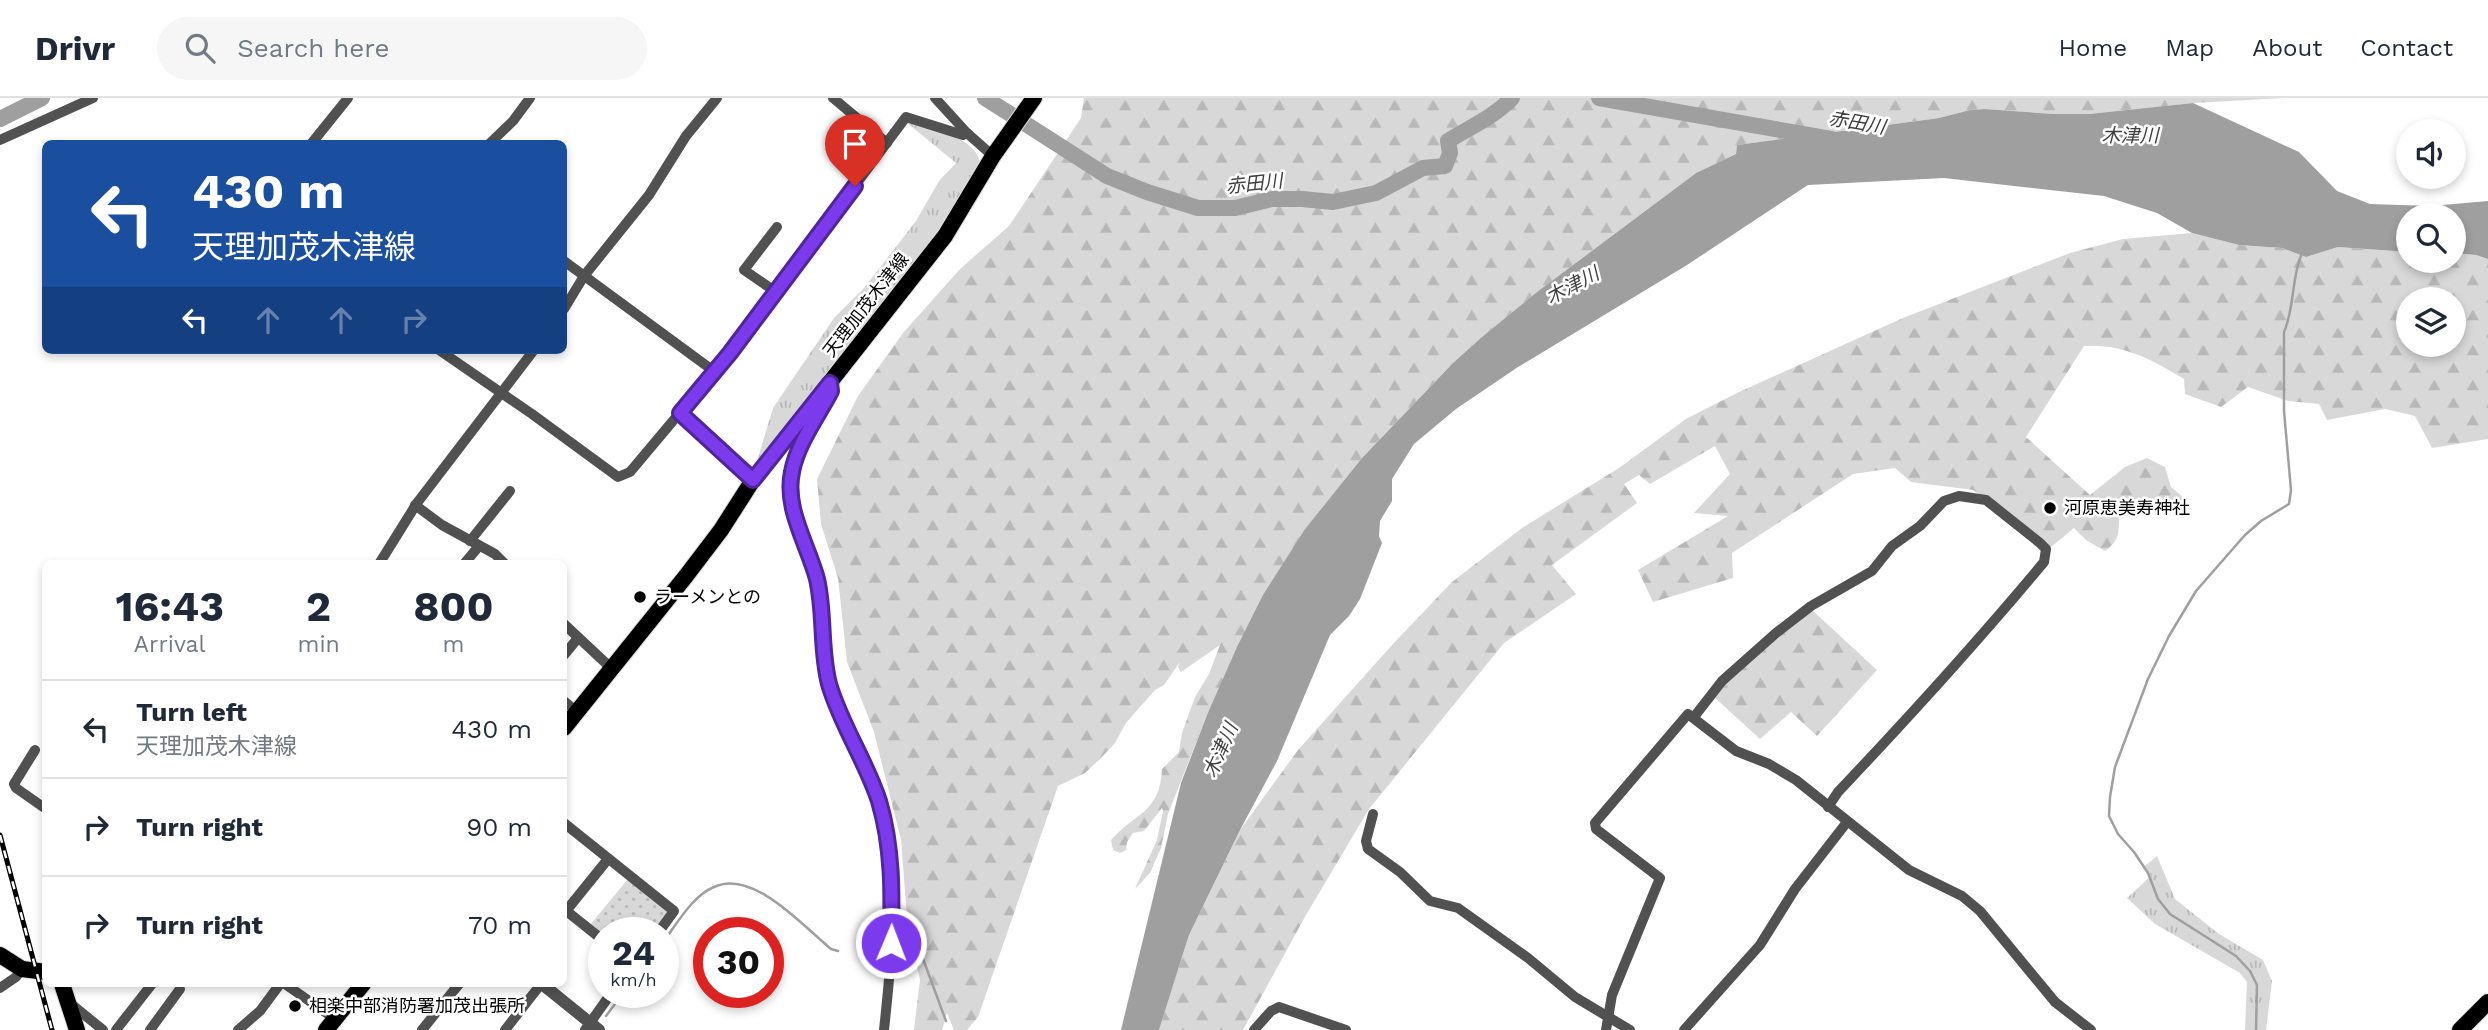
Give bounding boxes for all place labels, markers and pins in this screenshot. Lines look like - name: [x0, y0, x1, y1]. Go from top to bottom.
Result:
- pin: [825, 114, 885, 186]
- place label: 河原恵美寿神社: [2064, 497, 2190, 518]
- marker: 河原恵美寿神社: [2042, 500, 2058, 516]
- place label: ラーメンとの: [654, 586, 761, 607]
- marker: ラーメンとの: [632, 589, 648, 605]
- place label: 相楽中部消防署加茂出張所: [309, 995, 525, 1016]
- marker: 相楽中部消防署加茂出張所: [287, 998, 303, 1014]

